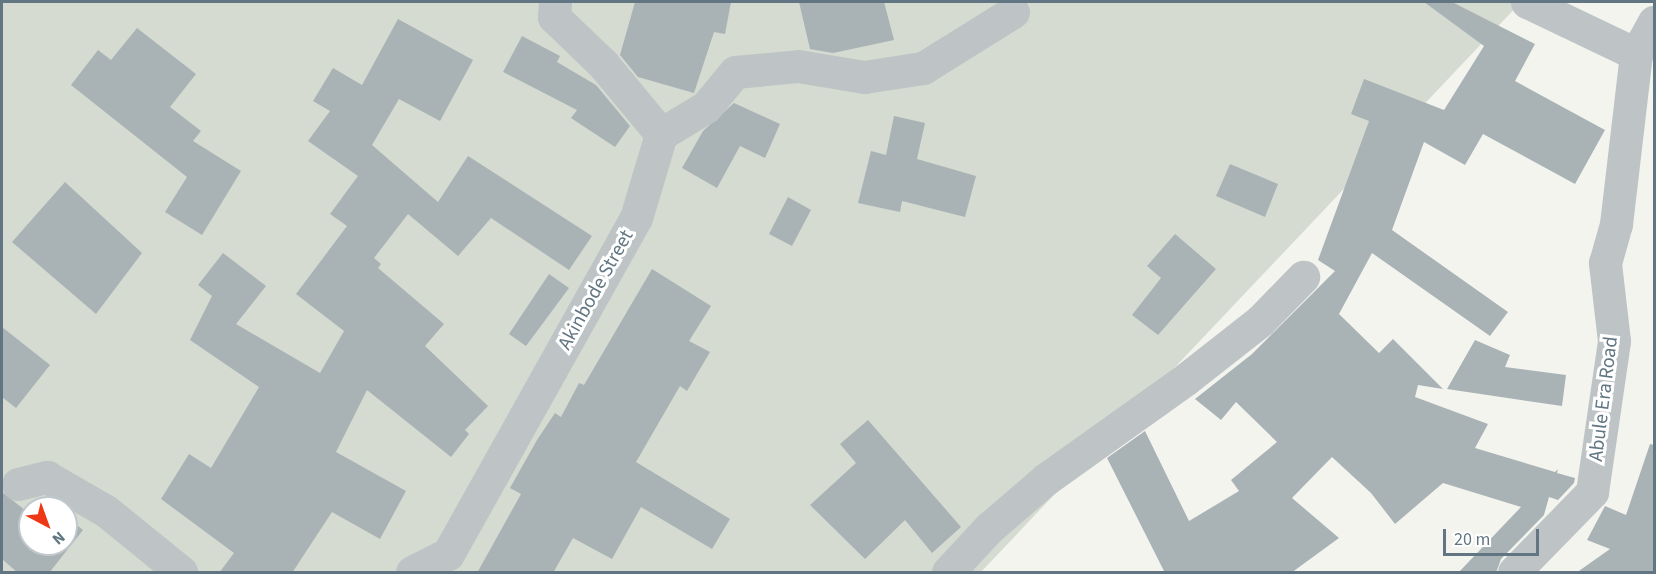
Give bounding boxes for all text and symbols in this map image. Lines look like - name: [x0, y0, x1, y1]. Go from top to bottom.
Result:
- street label: Akinbode Street: [553, 226, 639, 354]
- street label: Abule Era Road: [1584, 335, 1624, 463]
- north arrow: [18, 496, 78, 556]
- scale bar: [1446, 517, 1542, 555]
- text: N: [47, 526, 70, 550]
- text: 20 m: [1454, 527, 1490, 552]

